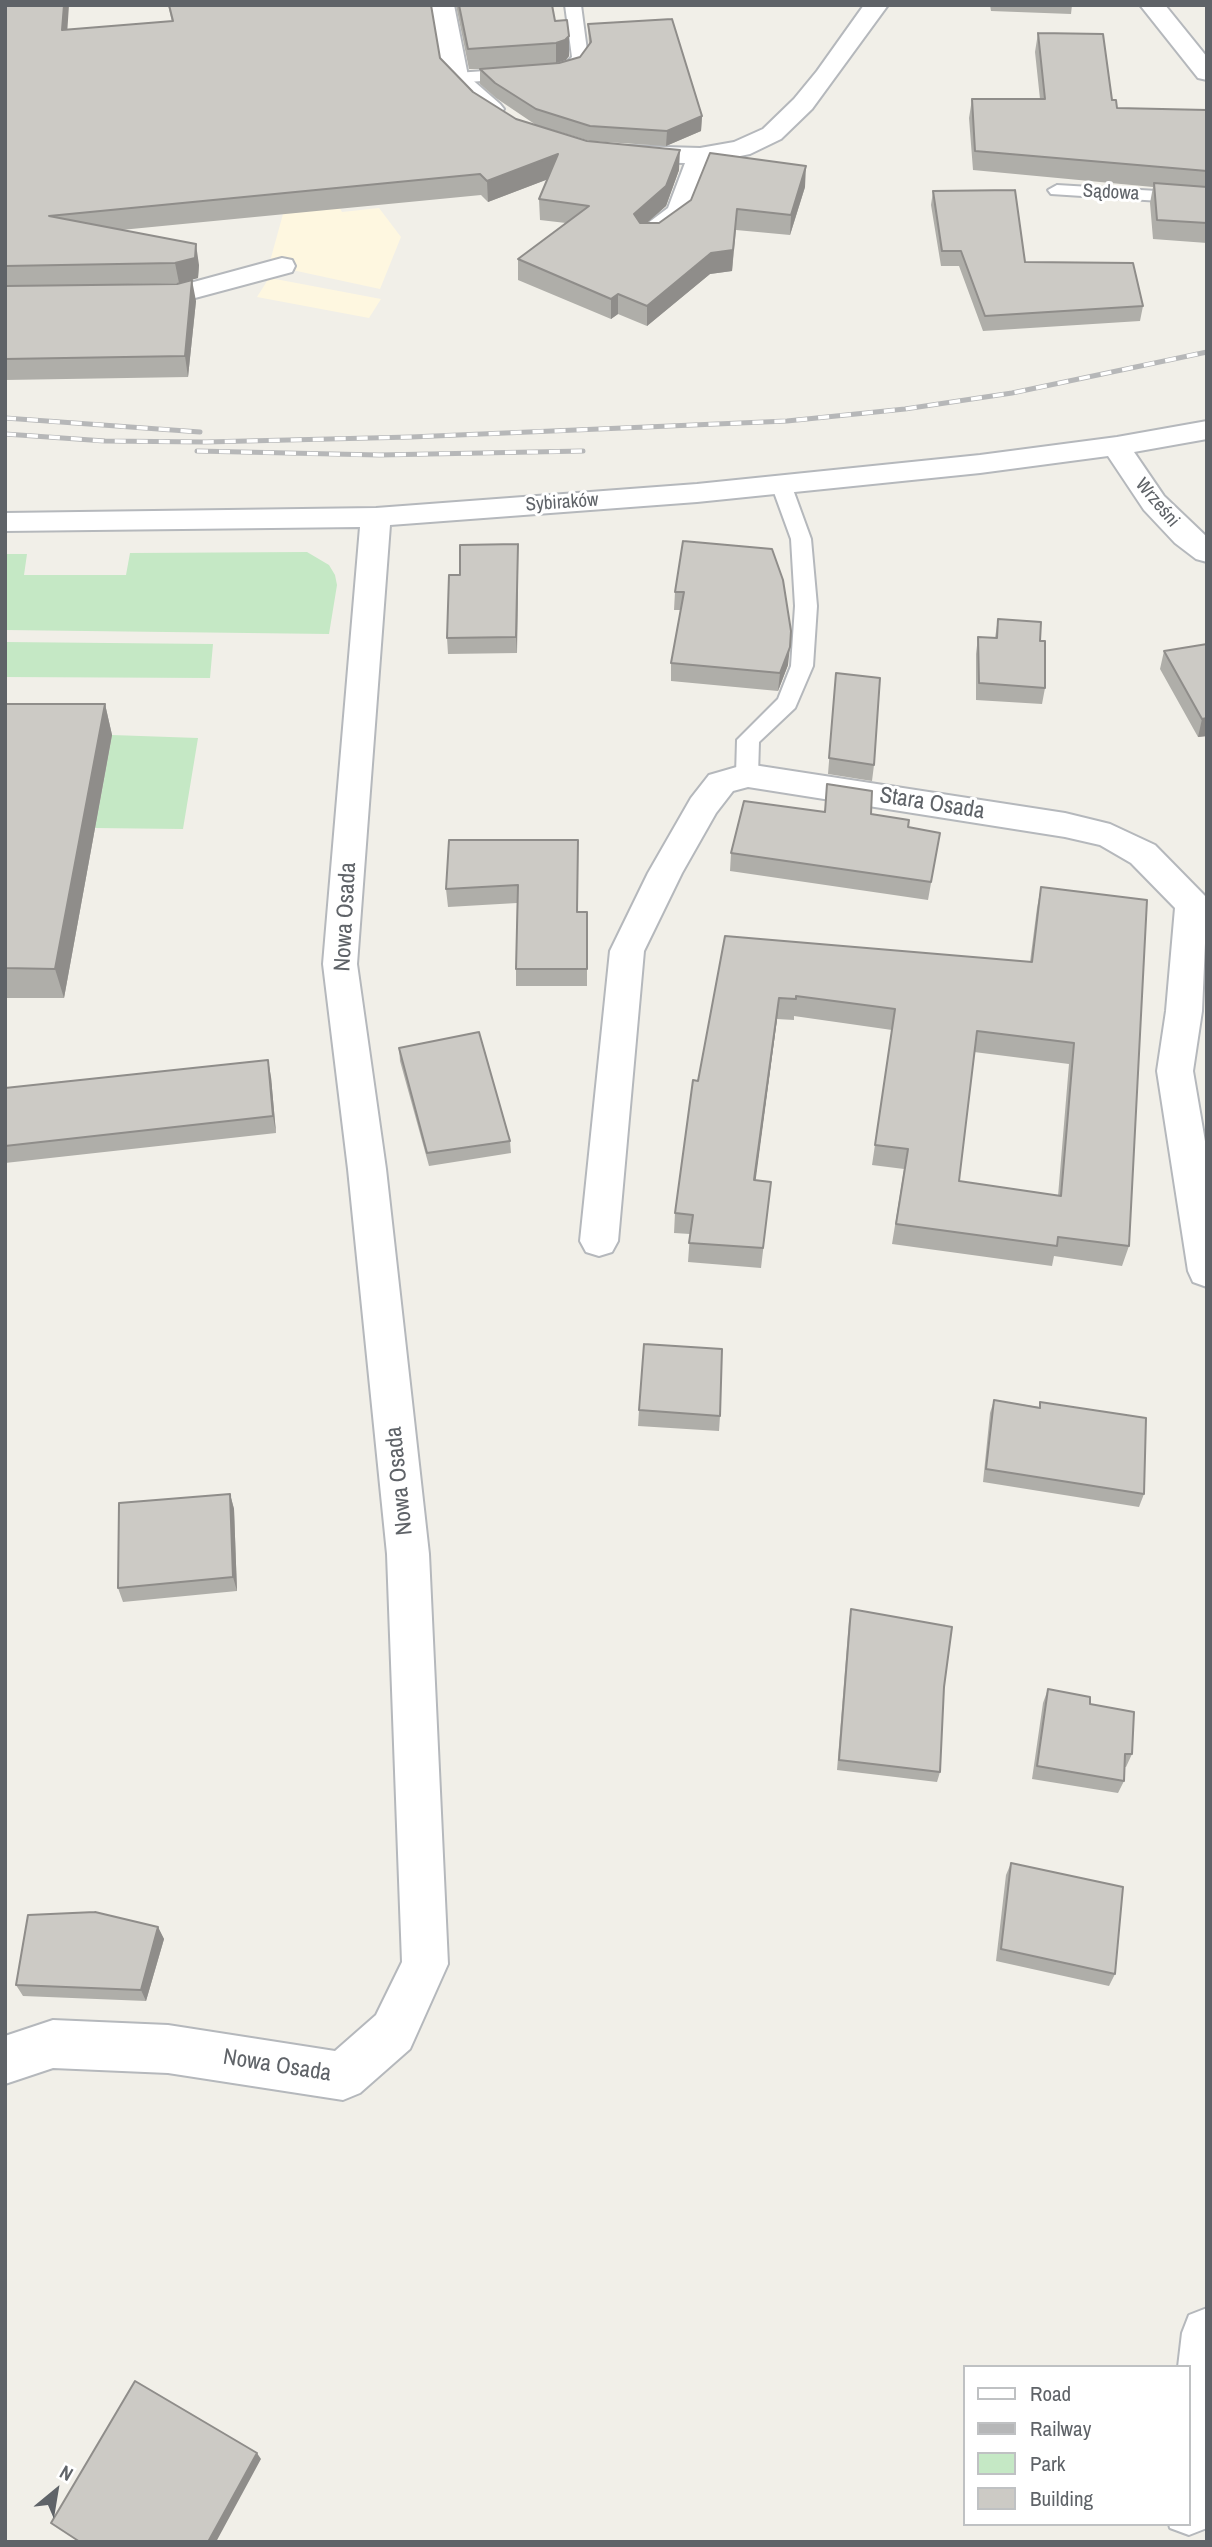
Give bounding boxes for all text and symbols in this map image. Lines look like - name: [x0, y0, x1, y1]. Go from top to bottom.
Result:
- street label: Sądowa: [1082, 180, 1140, 206]
- street label: Wrześni: [1130, 474, 1184, 532]
- street label: Sybiraków: [525, 489, 599, 517]
- street label: Stara Osada: [878, 782, 986, 826]
- street label: Nowa Osada: [329, 862, 363, 972]
- street label: Nowa Osada: [381, 1425, 419, 1537]
- street label: Nowa Osada: [221, 2044, 333, 2088]
- legend: [964, 2365, 1191, 2526]
- text: Road: [1030, 2379, 1071, 2408]
- text: Railway: [1030, 2414, 1091, 2443]
- text: Park: [1030, 2449, 1065, 2478]
- north arrow: [21, 2456, 91, 2526]
- text: N: [55, 2459, 78, 2487]
- text: Building: [1030, 2484, 1093, 2513]

